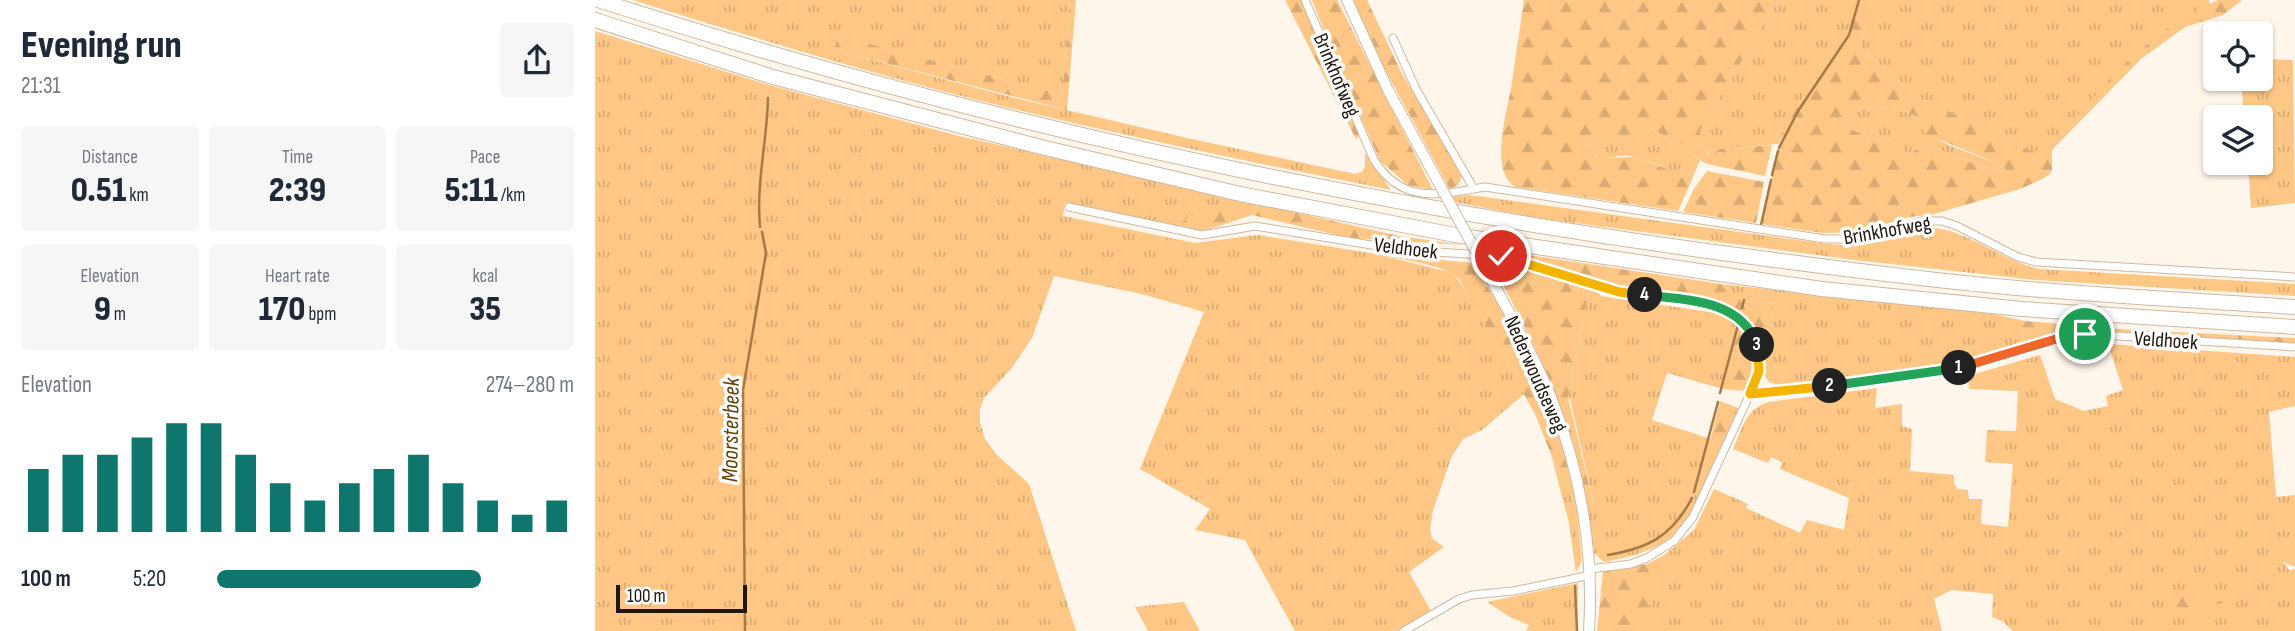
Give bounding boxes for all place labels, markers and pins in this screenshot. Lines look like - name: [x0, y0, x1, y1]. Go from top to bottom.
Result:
- pin: [1471, 226, 1531, 286]
- pin: 4: [1627, 278, 1663, 312]
- pin: [2055, 304, 2115, 364]
- pin: 3: [1739, 328, 1775, 362]
- pin: 1: [1941, 350, 1977, 386]
- pin: 2: [1813, 368, 1847, 404]

